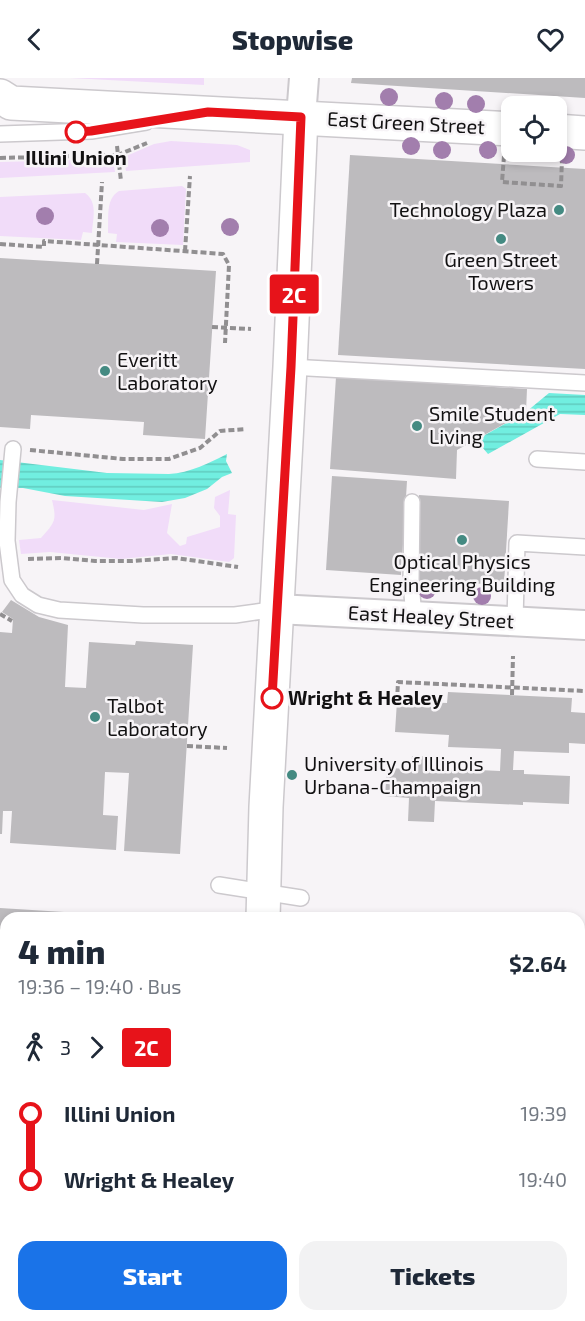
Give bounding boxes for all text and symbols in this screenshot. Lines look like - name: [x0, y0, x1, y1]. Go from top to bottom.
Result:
- icon: back: [18, 23, 51, 56]
- text: Stopwise: [232, 23, 353, 55]
- icon: heart: [534, 23, 567, 56]
- map controls: [501, 96, 567, 162]
- button: locate: [501, 96, 567, 162]
- street label: East Green Street: [327, 106, 486, 138]
- marker: Illini Union: [65, 121, 87, 143]
- place label: Illini Union: [25, 145, 127, 169]
- place label: Technology Plaza: [390, 197, 547, 221]
- marker: Technology Plaza: [552, 203, 566, 217]
- marker: Green Street Towers: [494, 232, 508, 246]
- place label: Green Street Towers: [444, 247, 558, 294]
- line badge: 2C: [267, 274, 321, 314]
- text: 2C: [282, 282, 306, 307]
- place label: Everitt Laboratory: [117, 347, 218, 394]
- marker: Everitt Laboratory: [98, 364, 112, 378]
- place label: Smile Student Living: [429, 401, 556, 448]
- marker: Smile Student Living: [410, 419, 424, 433]
- marker: Optical Physics Engineering Building: [455, 533, 469, 547]
- place label: Optical Physics Engineering Building: [369, 549, 555, 596]
- street label: East Healey Street: [347, 600, 515, 632]
- place label: Wright & Healey: [288, 685, 443, 710]
- marker: Wright & Healey: [261, 687, 283, 709]
- place label: Talbot Laboratory: [107, 693, 208, 740]
- marker: Talbot Laboratory: [88, 710, 102, 724]
- place label: University of Illinois Urbana-Champaign: [304, 751, 484, 798]
- marker: University of Illinois Urbana-Champaign: [285, 768, 299, 782]
- text: 4 min: [18, 931, 105, 971]
- text: $2.64: [509, 950, 567, 976]
- text: 19:36 – 19:40 · Bus: [18, 974, 182, 998]
- icon: walk: [18, 1031, 51, 1064]
- icon: forward: [80, 1031, 113, 1064]
- text: 3: [60, 1035, 71, 1059]
- text: 2C: [134, 1035, 159, 1060]
- text: Illini Union: [64, 1100, 176, 1126]
- text: 19:39: [520, 1101, 567, 1125]
- text: Wright & Healey: [64, 1166, 234, 1192]
- text: 19:40: [519, 1167, 567, 1191]
- button: Start: [18, 1241, 287, 1310]
- button: Tickets: [299, 1241, 567, 1310]

